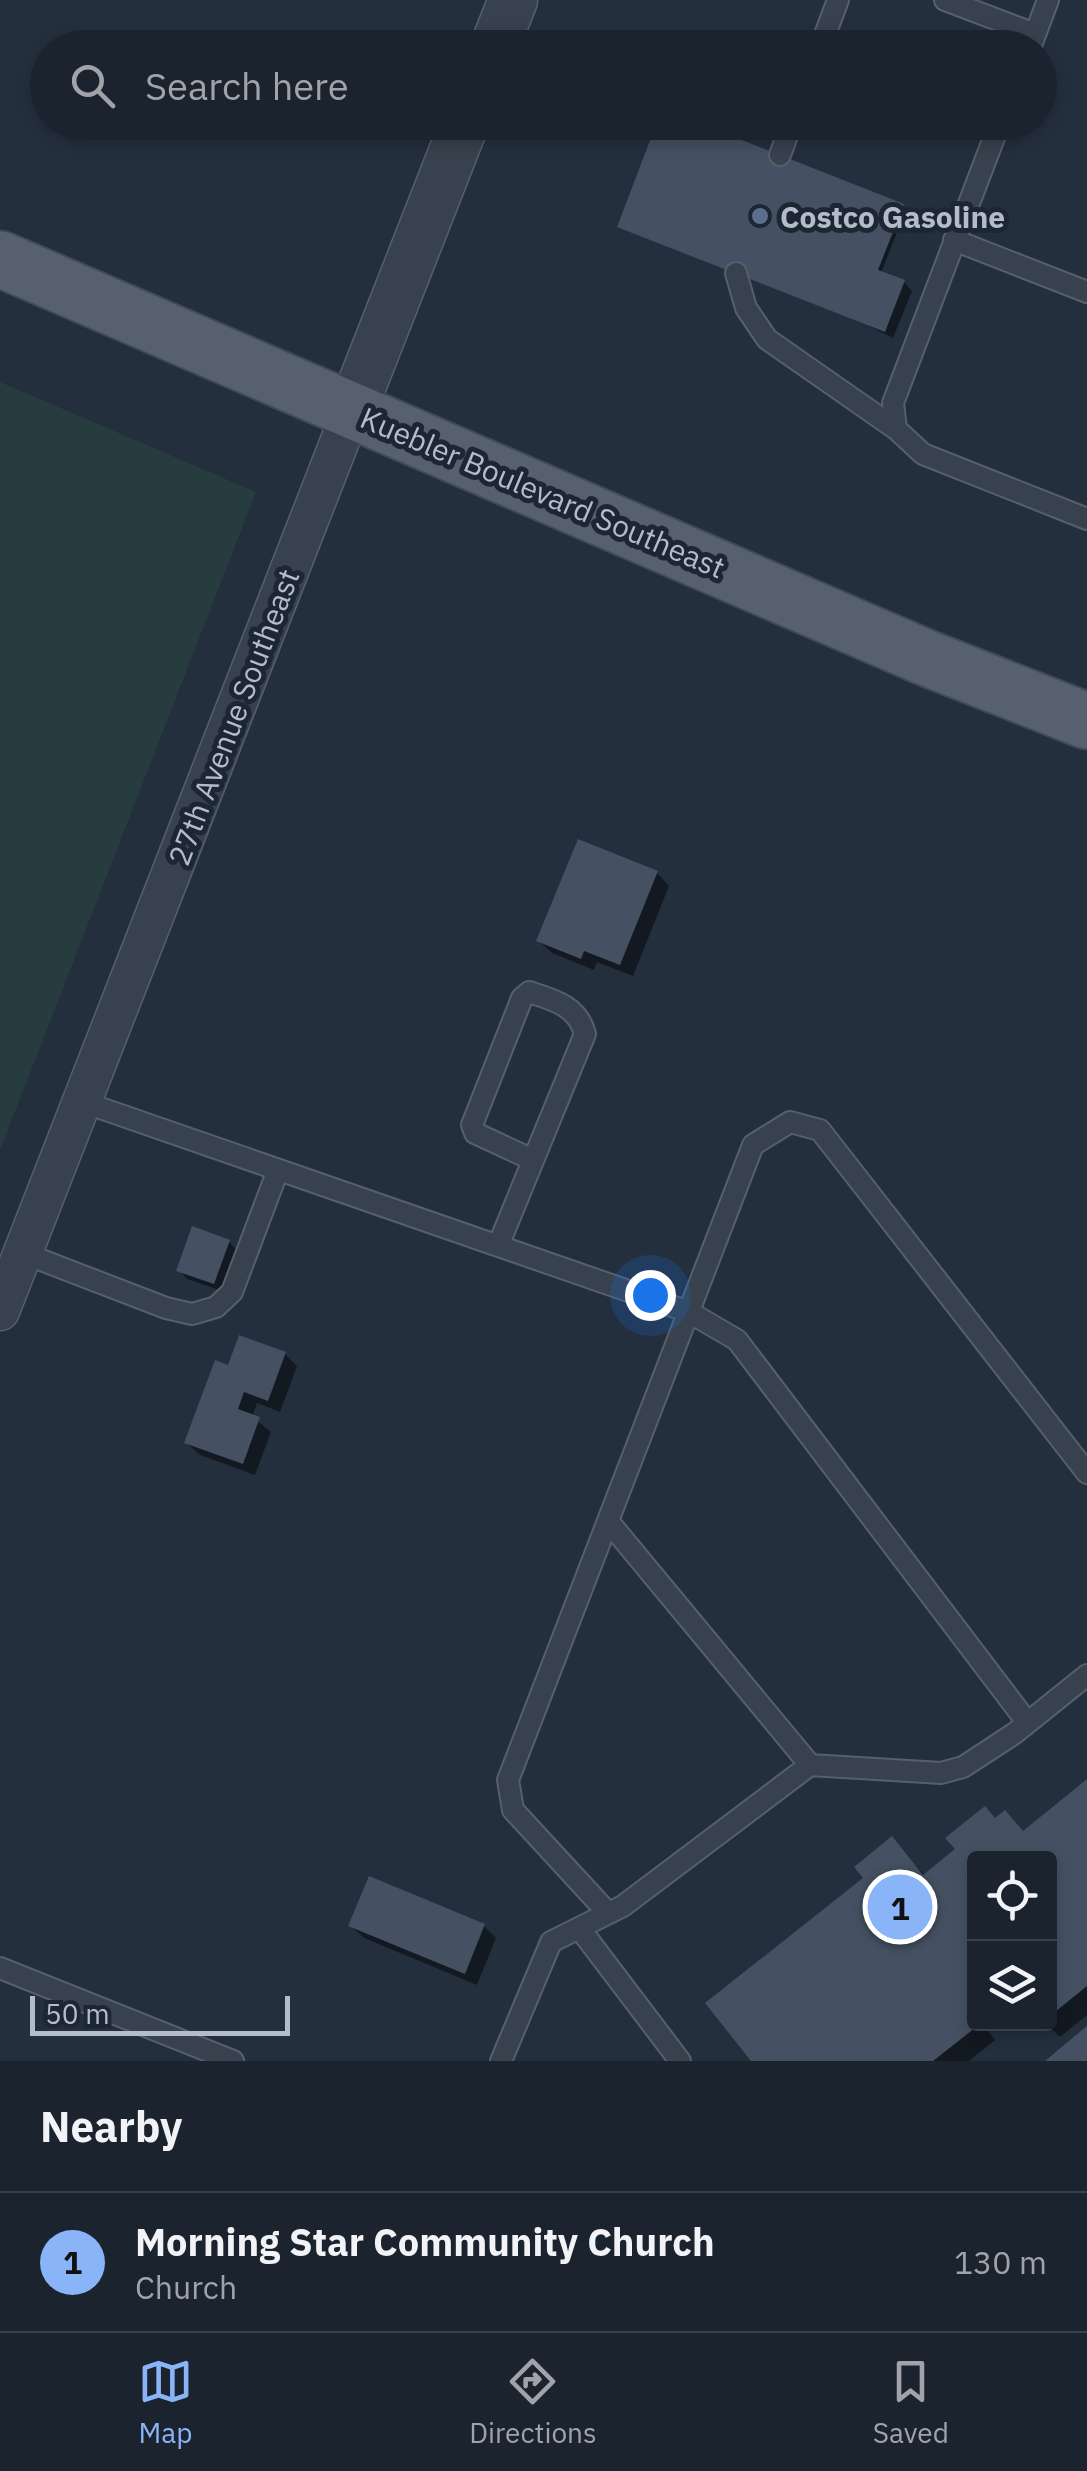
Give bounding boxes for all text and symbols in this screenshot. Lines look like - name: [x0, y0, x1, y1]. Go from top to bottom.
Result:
- search box: [30, 30, 1057, 140]
- icon: search: [65, 58, 120, 113]
- text: Search here: [145, 61, 349, 110]
- place label: Costco Gasoline: [780, 197, 1005, 236]
- marker: Costco Gasoline: [749, 205, 771, 227]
- street label: Kuebler Boulevard Southeast: [355, 397, 731, 587]
- street label: 27th Avenue Southeast: [159, 563, 307, 871]
- your location: [625, 1270, 676, 1321]
- map controls: [967, 1851, 1057, 2031]
- button: locate: [967, 1851, 1057, 1941]
- pin: 1: [868, 1870, 932, 1944]
- button: layers: [967, 1941, 1057, 2031]
- scale bar: [30, 1991, 290, 2036]
- text: 50 m: [45, 1995, 110, 2032]
- text: Nearby: [40, 2099, 182, 2154]
- text: Morning Star Community Church: [135, 2217, 715, 2266]
- text: 1: [63, 2241, 82, 2283]
- text: 130 m: [954, 2241, 1047, 2283]
- text: Church: [135, 2266, 237, 2308]
- tab: Map: [138, 2354, 193, 2451]
- tab: Directions: [469, 2354, 597, 2451]
- tab: Saved: [873, 2354, 949, 2451]

